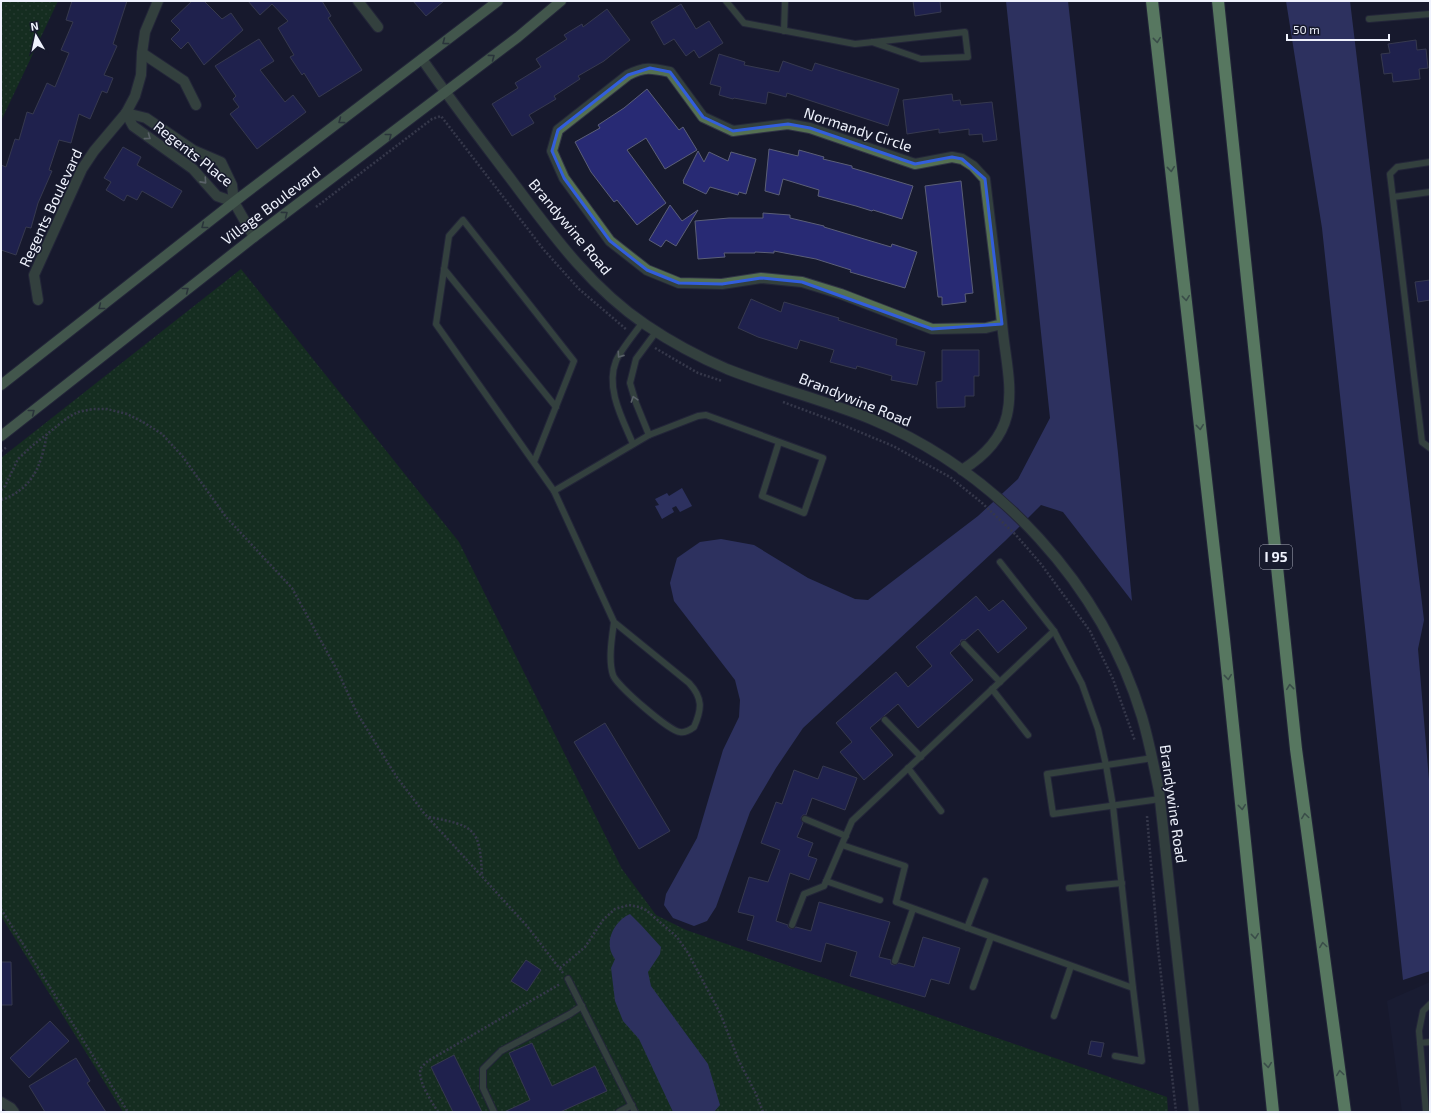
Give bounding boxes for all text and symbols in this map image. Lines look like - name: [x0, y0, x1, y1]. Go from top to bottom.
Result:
- north arrow: [16, 16, 56, 56]
- scale bar: [1287, 16, 1389, 42]
- text: N: [29, 19, 39, 33]
- text: 50 m: [1293, 22, 1320, 36]
- one-way arrow: [442, 37, 449, 44]
- one-way arrow: [1152, 37, 1161, 43]
- one-way arrow: [488, 54, 495, 61]
- street label: Normandy Circle: [802, 103, 915, 155]
- one-way arrow: [339, 116, 346, 123]
- street label: Regents Place: [150, 117, 237, 190]
- one-way arrow: [143, 132, 150, 139]
- one-way arrow: [385, 133, 392, 140]
- street label: Regents Boulevard: [15, 146, 85, 270]
- street label: Village Boulevard: [217, 162, 323, 248]
- one-way arrow: [1166, 166, 1175, 172]
- street label: Brandywine Road: [525, 175, 616, 278]
- one-way arrow: [199, 176, 206, 184]
- one-way arrow: [281, 211, 288, 218]
- one-way arrow: [201, 222, 208, 229]
- one-way arrow: [182, 288, 189, 295]
- one-way arrow: [1181, 295, 1190, 301]
- one-way arrow: [99, 302, 106, 309]
- one-way arrow: [617, 351, 625, 358]
- street label: Brandywine Road: [797, 368, 914, 430]
- one-way arrow: [631, 395, 639, 402]
- one-way arrow: [27, 410, 34, 417]
- one-way arrow: [1195, 424, 1204, 430]
- road number: I 95: [1260, 545, 1292, 569]
- one-way arrow: [1223, 674, 1232, 680]
- one-way arrow: [1285, 684, 1294, 690]
- street label: Brandywine Road: [1157, 743, 1191, 864]
- one-way arrow: [1237, 804, 1246, 810]
- one-way arrow: [1301, 813, 1310, 819]
- one-way arrow: [1250, 933, 1259, 939]
- one-way arrow: [1319, 941, 1328, 948]
- one-way arrow: [1264, 1062, 1273, 1068]
- one-way arrow: [1336, 1070, 1345, 1076]

